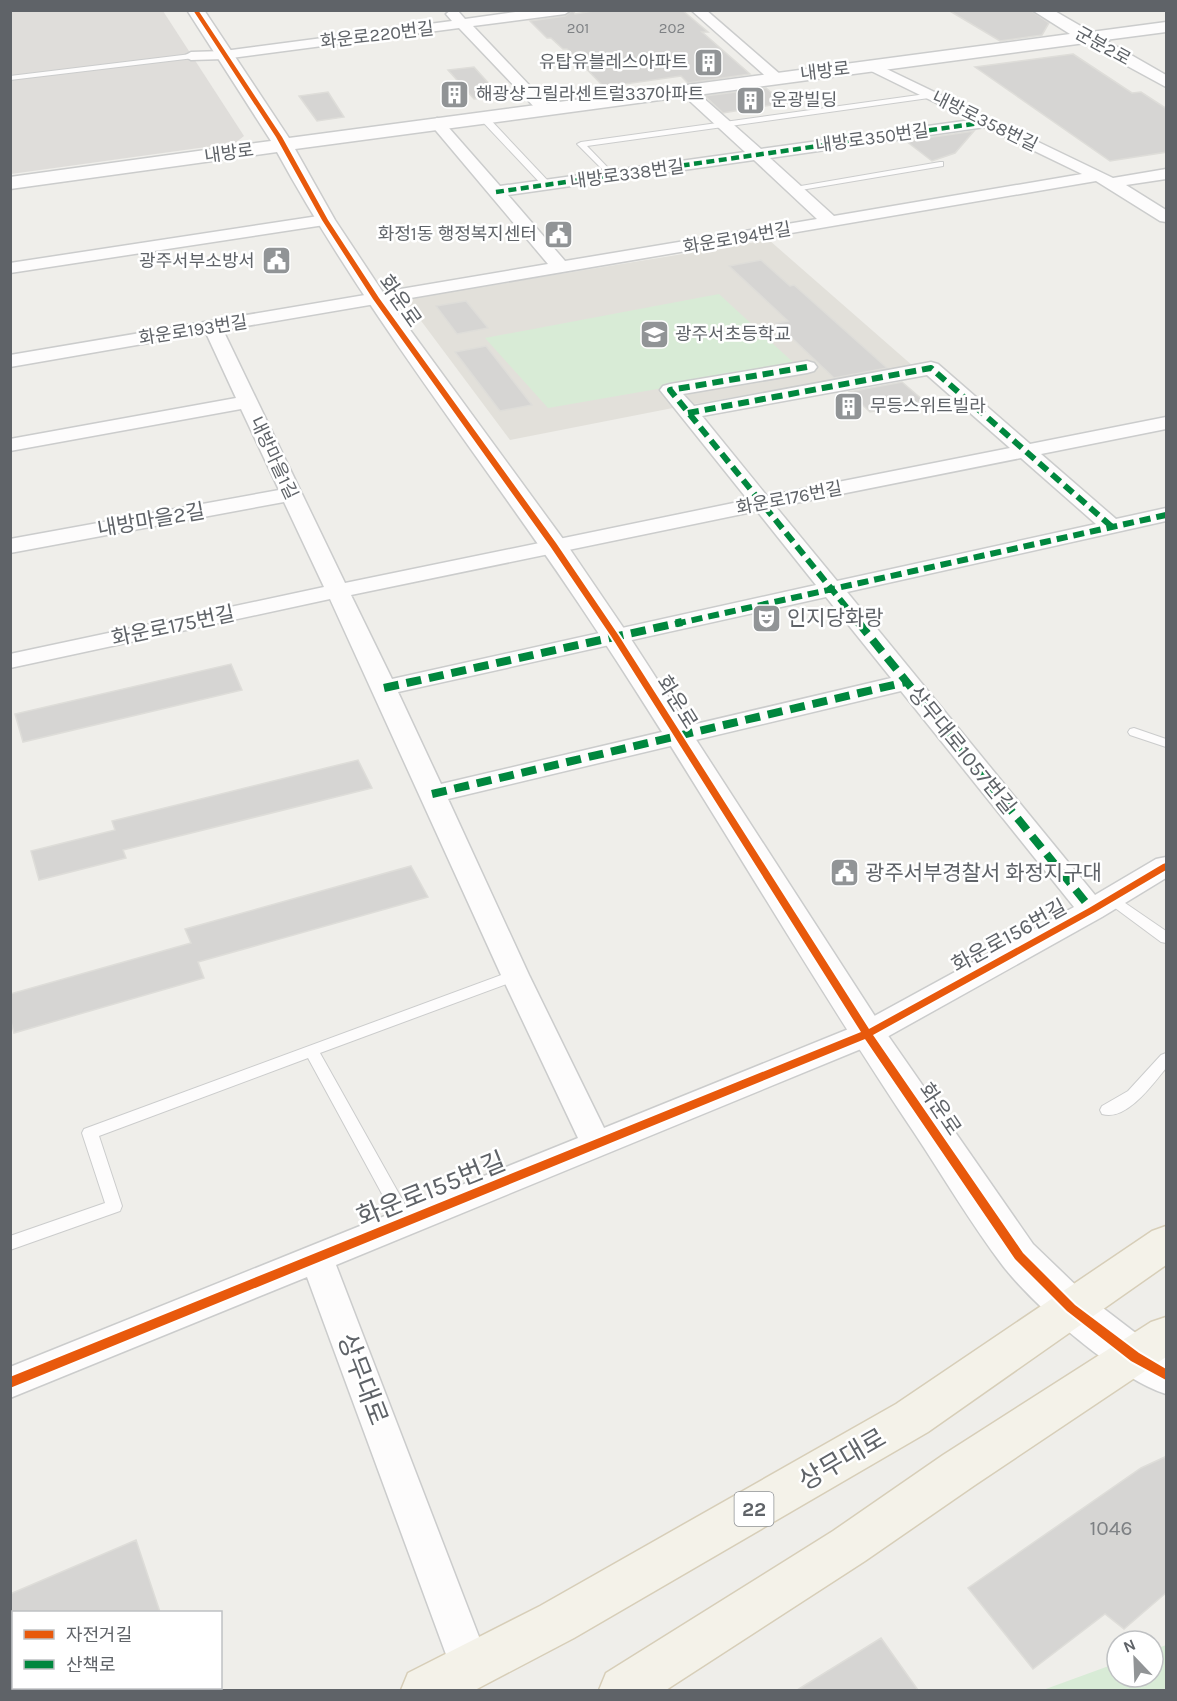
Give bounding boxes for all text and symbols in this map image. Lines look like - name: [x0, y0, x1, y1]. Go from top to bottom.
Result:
- street label: 화운로220번길: [319, 17, 435, 53]
- house number: 201: [567, 19, 589, 37]
- house number: 202: [659, 19, 685, 37]
- street label: 군분2로: [1071, 22, 1135, 70]
- building icon: 유탑유블레스아파트: [693, 46, 725, 78]
- place label: 유탑유블레스아파트: [539, 51, 688, 73]
- street label: 내방로: [799, 57, 851, 85]
- building icon: 해광샹그릴라센트럴337아파트: [439, 78, 471, 110]
- place label: 해광샹그릴라센트럴337아파트: [476, 83, 704, 105]
- building icon: 운광빌딩: [734, 84, 766, 116]
- street label: 내방로358번길: [929, 86, 1041, 156]
- place label: 운광빌딩: [771, 89, 837, 111]
- street label: 내방로350번길: [814, 119, 930, 157]
- street label: 내방로: [203, 139, 255, 167]
- street label: 내방로338번길: [568, 155, 686, 193]
- public building icon: 화정1동 행정복지센터: [542, 218, 574, 250]
- street label: 화운로194번길: [681, 218, 793, 258]
- place label: 화정1동 행정복지센터: [378, 223, 537, 245]
- public building icon: 광주서부소방서: [260, 245, 292, 277]
- place label: 광주서부소방서: [139, 250, 255, 272]
- street label: 화운로: [374, 270, 426, 332]
- street label: 화운로193번길: [137, 311, 249, 349]
- school or university icon: 광주서초등학교: [638, 318, 670, 350]
- place label: 광주서초등학교: [675, 323, 791, 345]
- building icon: 무등스위트빌라: [833, 390, 865, 422]
- place label: 무등스위트빌라: [870, 395, 986, 417]
- street label: 내방마을1길: [245, 413, 303, 503]
- street label: 화운로176번길: [734, 477, 844, 519]
- street label: 내방마을2길: [95, 499, 207, 541]
- street label: 화운로175번길: [109, 601, 237, 651]
- theatre icon: 인지당화랑: [750, 602, 782, 634]
- place label: 인지당화랑: [787, 606, 884, 630]
- street label: 화운로: [651, 671, 703, 733]
- street label: 상무대로1057번길: [903, 681, 1021, 819]
- public building icon: 광주서부경찰서 화정지구대: [828, 857, 860, 889]
- place label: 광주서부경찰서 화정지구대: [865, 861, 1102, 885]
- street label: 화운로156번길: [947, 895, 1071, 977]
- street label: 화운로: [914, 1078, 966, 1140]
- street label: 화운로155번길: [352, 1146, 510, 1233]
- street label: 상무대로: [331, 1329, 394, 1429]
- street label: 상무대로: [793, 1422, 891, 1497]
- road number: 22: [734, 1492, 774, 1526]
- house number: 1046: [1089, 1516, 1133, 1540]
- legend: [12, 1611, 222, 1689]
- text: 자전거길: [66, 1624, 132, 1646]
- north arrow: [1105, 1629, 1165, 1689]
- text: N: [1120, 1635, 1138, 1657]
- text: 산책로: [66, 1654, 116, 1676]

